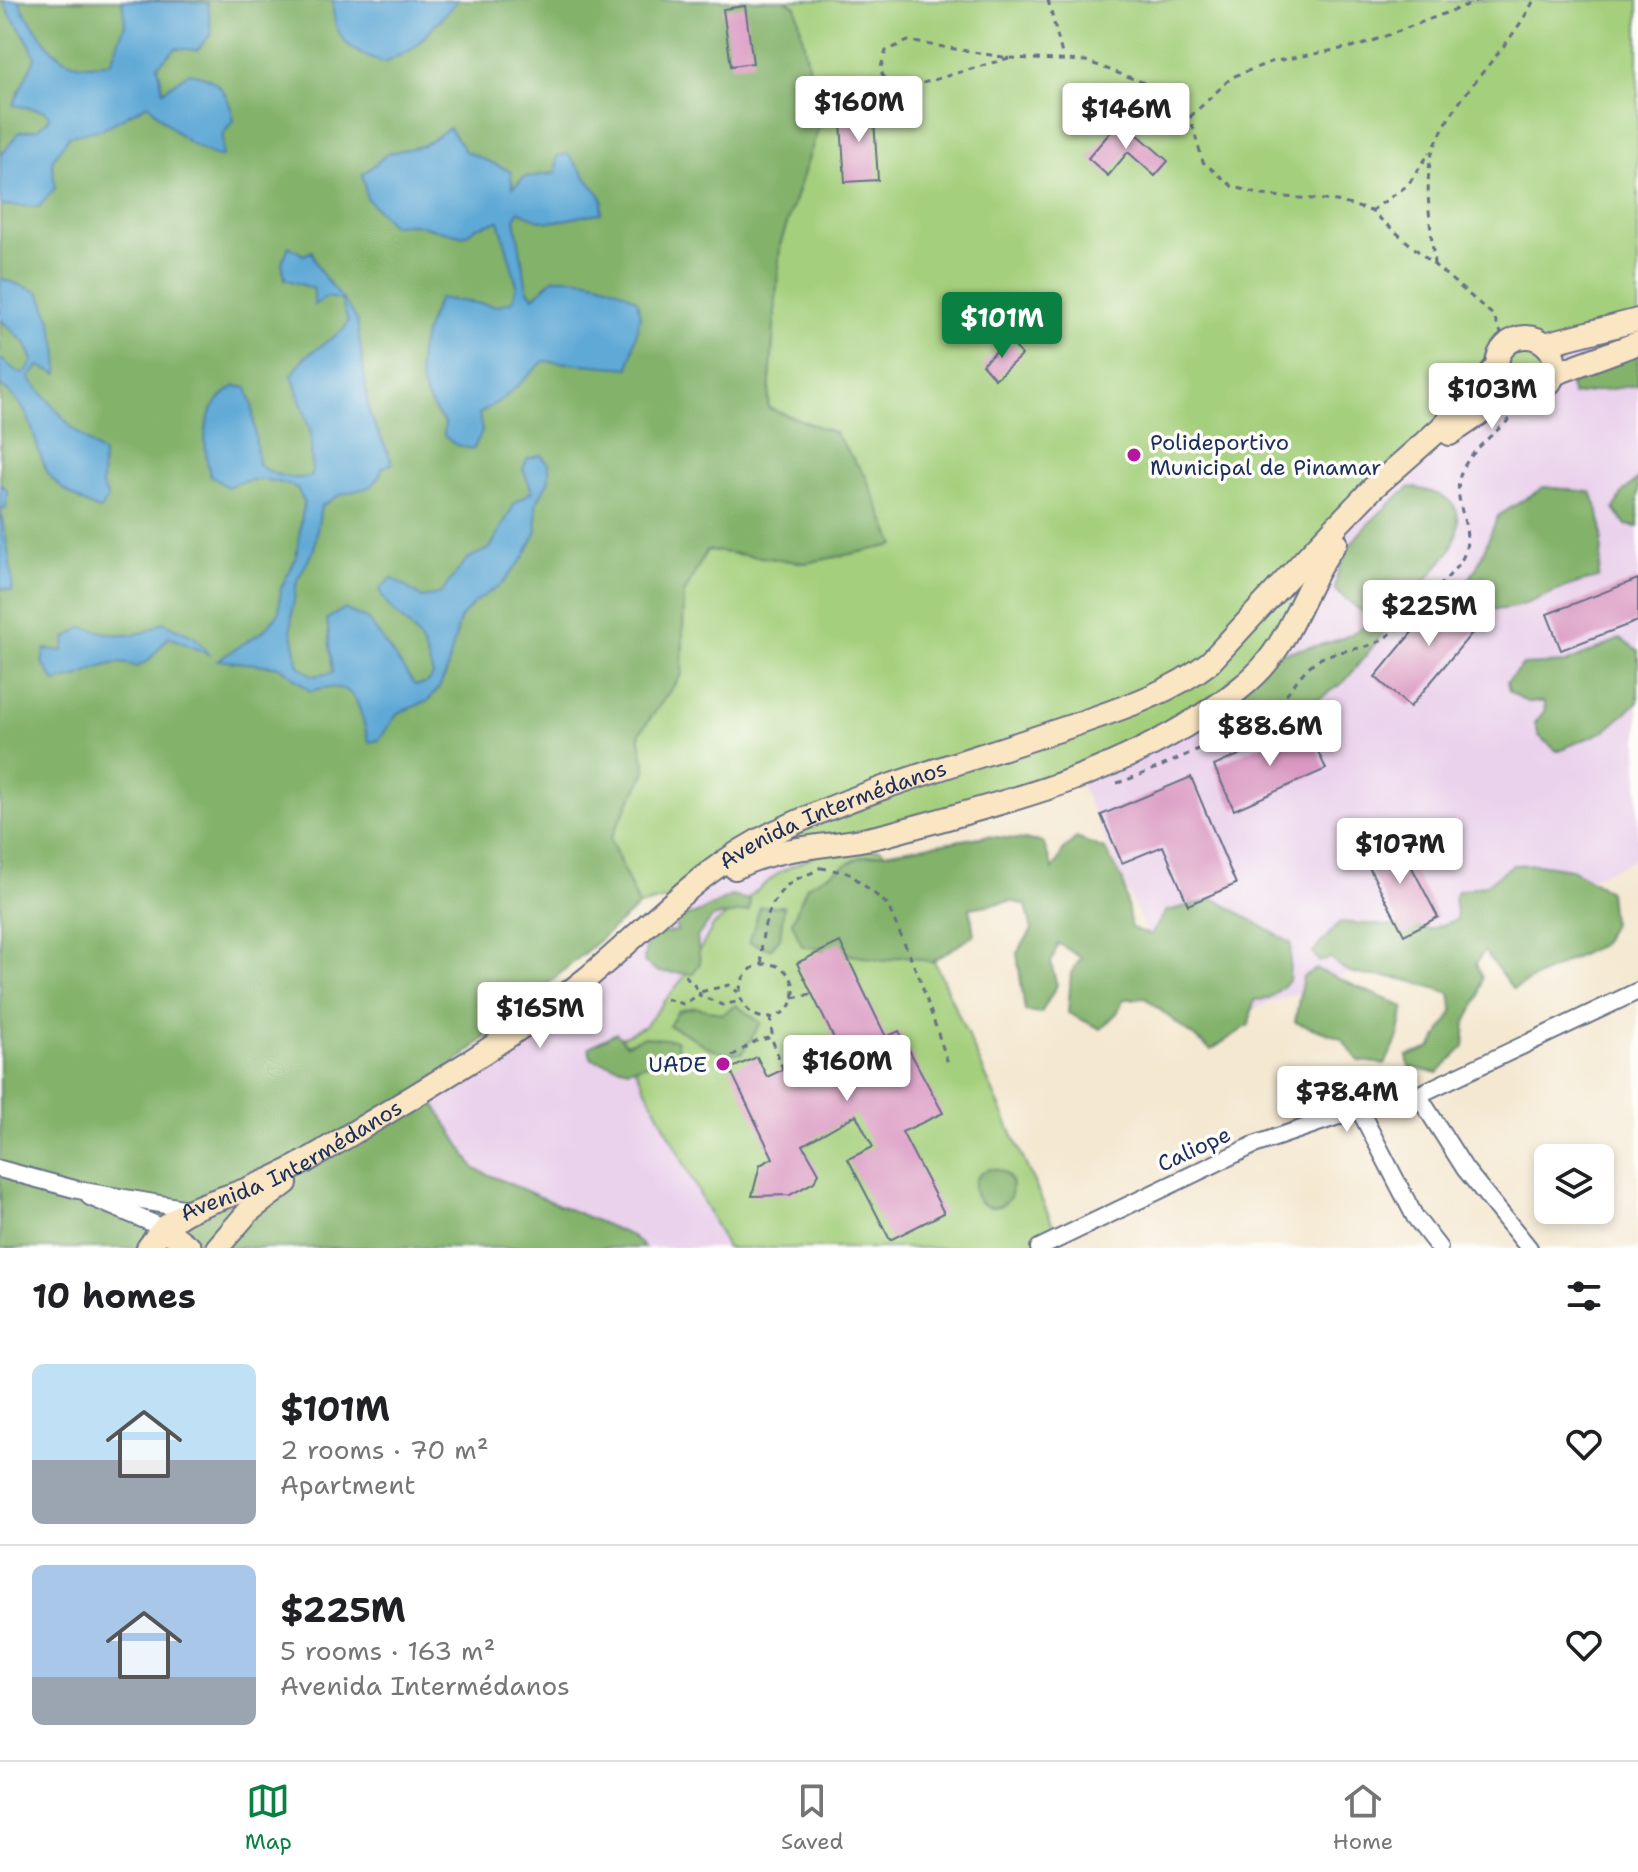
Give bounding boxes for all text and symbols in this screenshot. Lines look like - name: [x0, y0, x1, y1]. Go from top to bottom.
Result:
- pin: $160M: [803, 76, 915, 144]
- pin: $146M: [1070, 83, 1182, 151]
- text: $160M: [813, 84, 905, 119]
- text: $146M: [1080, 91, 1172, 126]
- pin: $101M: [946, 292, 1058, 360]
- text: $101M: [960, 300, 1044, 335]
- pin: $103M: [1436, 363, 1548, 431]
- text: $103M: [1447, 371, 1537, 406]
- place label: Polideportivo Municipal de Pinamar: [1150, 428, 1381, 482]
- marker: Polideportivo Municipal de Pinamar: [1125, 446, 1143, 464]
- pin: $225M: [1373, 580, 1485, 648]
- text: $225M: [1381, 588, 1477, 623]
- pin: $88.6M: [1205, 700, 1335, 768]
- text: $88.6M: [1217, 708, 1323, 743]
- street label: Avenida Intermédanos: [713, 753, 950, 876]
- pin: $107M: [1344, 818, 1456, 886]
- text: $107M: [1355, 826, 1445, 861]
- pin: $165M: [484, 982, 596, 1050]
- text: $165M: [495, 990, 585, 1025]
- pin: $160M: [791, 1035, 903, 1103]
- text: $160M: [801, 1043, 893, 1078]
- place label: UADE: [648, 1050, 707, 1079]
- marker: UADE: [714, 1055, 732, 1073]
- pin: $78.4M: [1282, 1066, 1412, 1134]
- text: $78.4M: [1295, 1074, 1399, 1109]
- street label: Avenida Intermédanos: [175, 1092, 407, 1228]
- street label: Caliope: [1153, 1120, 1235, 1178]
- map controls: [1534, 1144, 1614, 1224]
- button: layers: [1534, 1144, 1614, 1224]
- text: 10 homes: [32, 1273, 196, 1319]
- icon: filters: [1562, 1274, 1606, 1318]
- text: $101M: [280, 1386, 390, 1432]
- icon: home: [96, 1396, 192, 1492]
- icon: heart: [1562, 1422, 1606, 1466]
- text: 2 rooms · 70 m²: [280, 1432, 489, 1467]
- text: Apartment: [280, 1467, 416, 1502]
- text: $225M: [280, 1587, 406, 1633]
- icon: home: [96, 1597, 192, 1693]
- icon: heart: [1562, 1623, 1606, 1667]
- text: 5 rooms · 163 m²: [280, 1633, 495, 1668]
- text: Avenida Intermédanos: [280, 1668, 570, 1703]
- tab: Map: [245, 1779, 292, 1856]
- tab: Saved: [781, 1779, 844, 1856]
- tab: Home: [1333, 1779, 1393, 1856]

